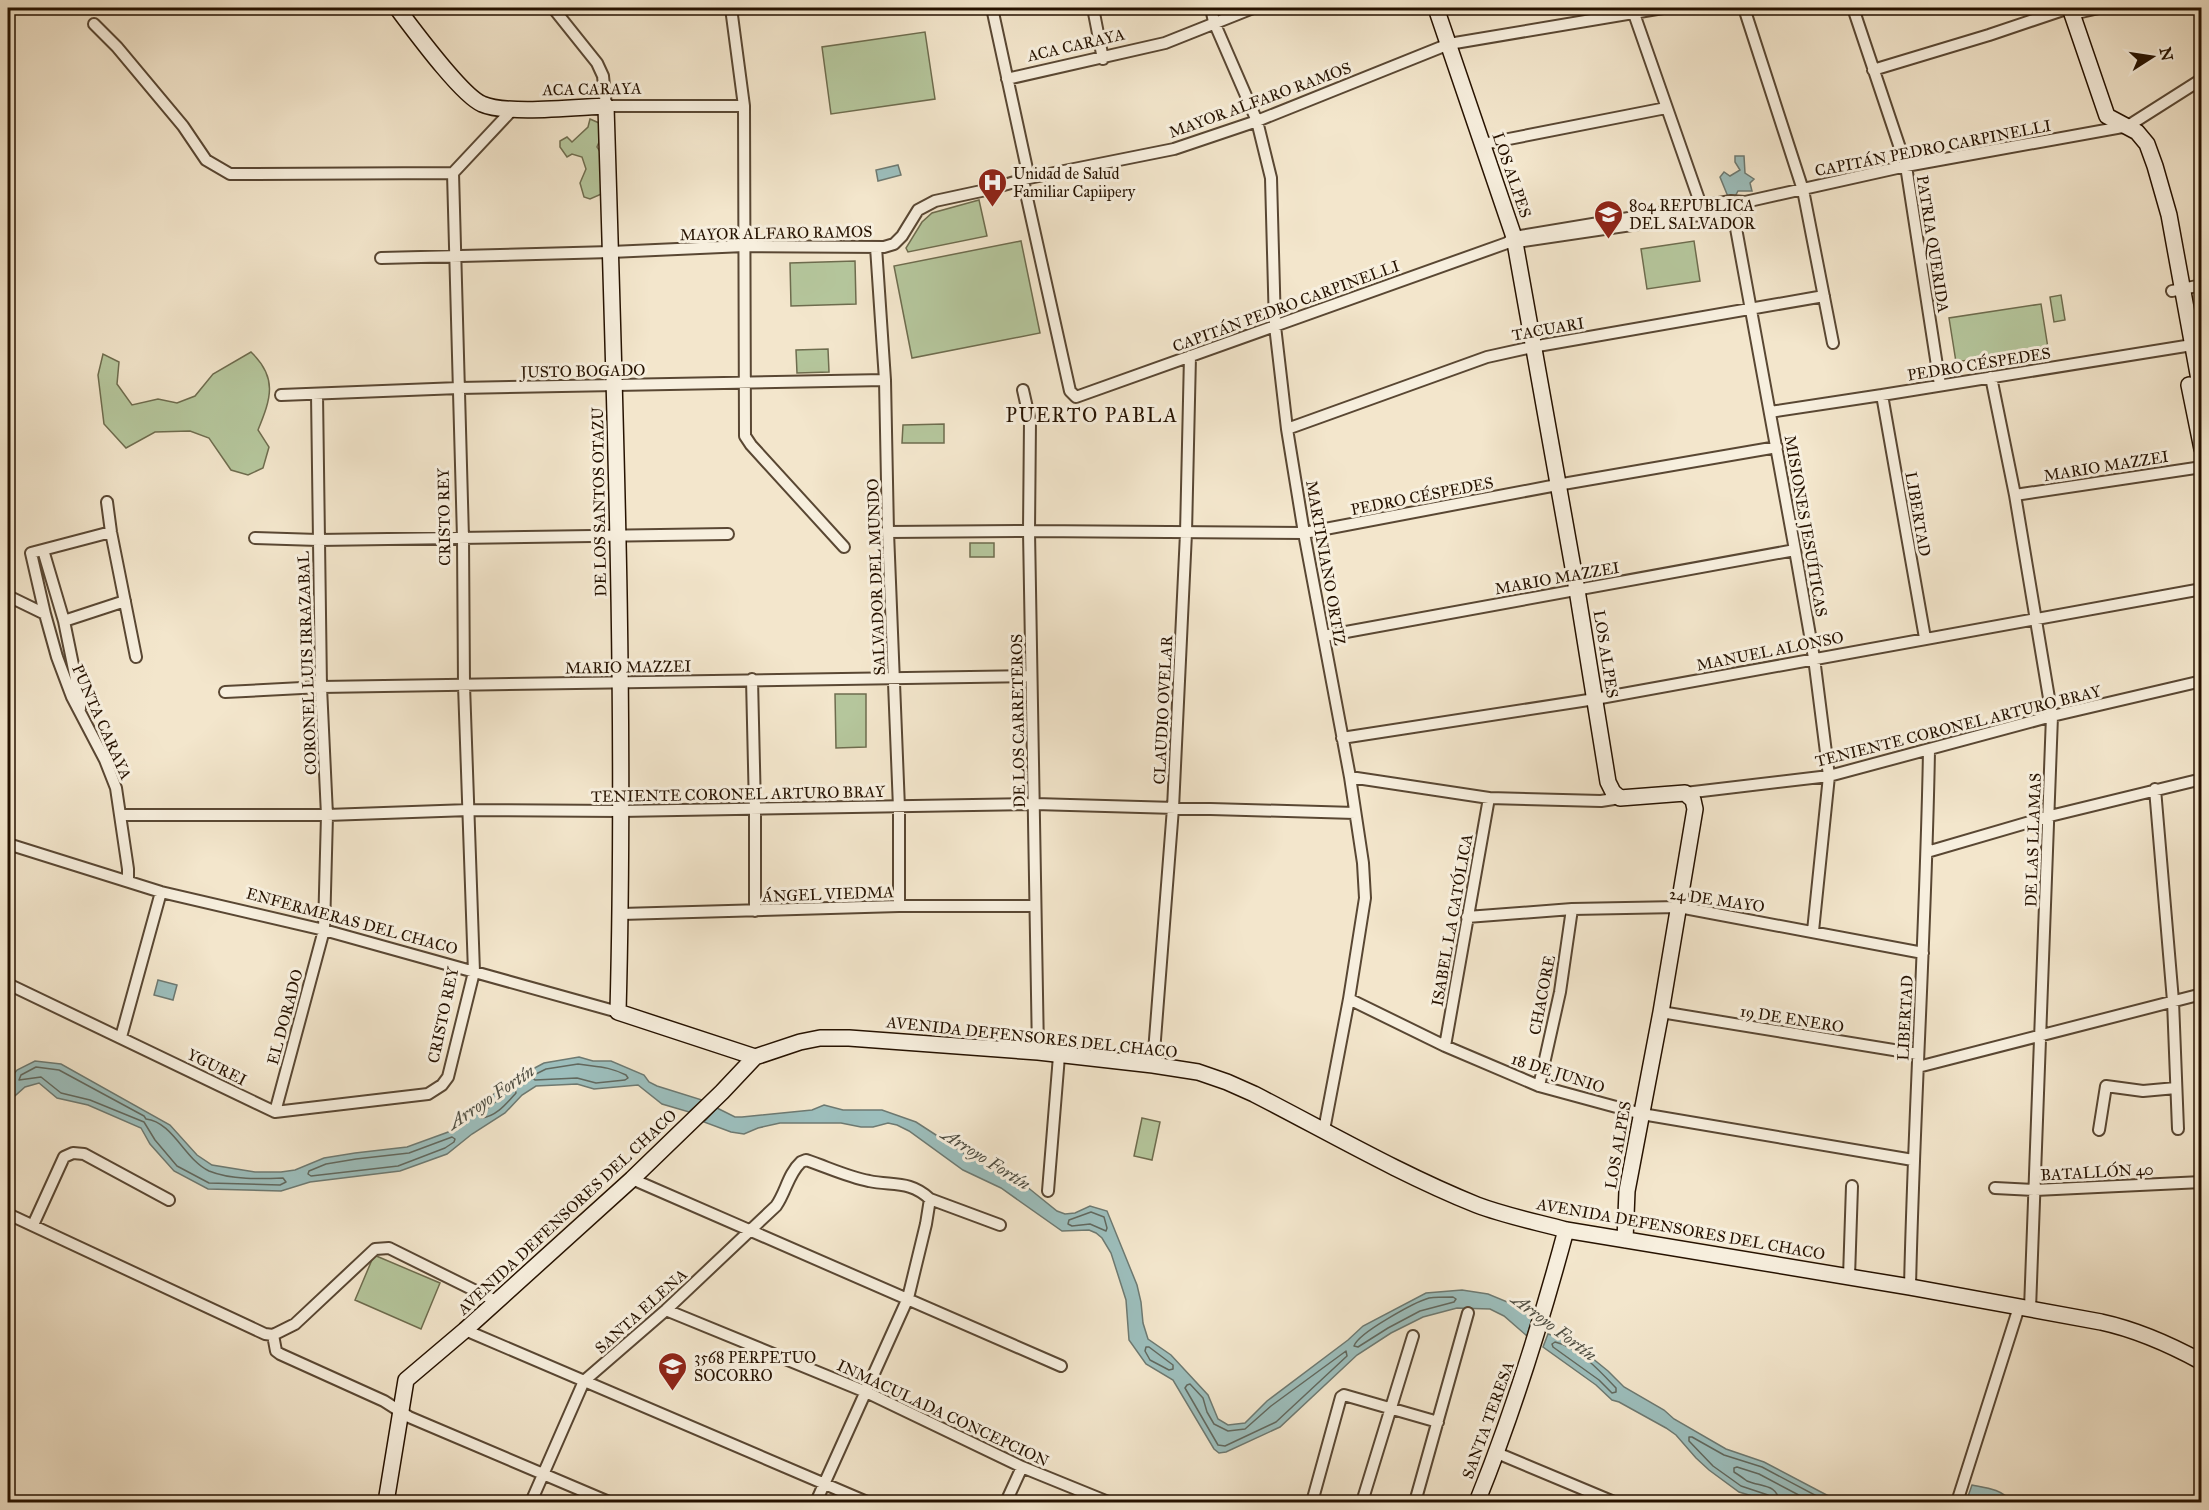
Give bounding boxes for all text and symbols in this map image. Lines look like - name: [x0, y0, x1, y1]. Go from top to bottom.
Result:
- street label: ACA CARAYA: [1024, 25, 1127, 66]
- north arrow: [2122, 27, 2182, 87]
- text: N: [2155, 45, 2177, 63]
- street label: MAYOR ALFARO RAMOS: [1166, 58, 1354, 142]
- street label: ACA CARAYA: [541, 79, 642, 99]
- street label: CAPITÁN PEDRO CARPINELLI: [1813, 115, 2053, 180]
- street label: LOS ALPES: [1489, 130, 1535, 220]
- place label: Unidad de Salud Familiar Capiipery: [1013, 164, 1136, 201]
- hospital icon: Unidad de Salud Familiar Capiipery: [976, 166, 1008, 208]
- street label: PATRIA QUERIDA: [1913, 174, 1953, 314]
- place label: 804 REPUBLICA DEL SALVADOR: [1629, 196, 1756, 233]
- school or university icon: 804 REPUBLICA DEL SALVADOR: [1592, 198, 1624, 240]
- street label: MAYOR ALFARO RAMOS: [680, 222, 872, 244]
- street label: CAPITÁN PEDRO CARPINELLI: [1170, 255, 1402, 356]
- street label: TACUARI: [1510, 313, 1586, 345]
- street label: PEDRO CÉSPEDES: [1906, 341, 2052, 385]
- street label: JUSTO BOGADO: [518, 360, 646, 383]
- district label: PUERTO PABLA: [1006, 403, 1178, 427]
- street label: DE LOS SANTOS OTAZU: [588, 407, 610, 597]
- street label: MISIONES JESUÍTICAS: [1780, 433, 1833, 618]
- street label: MARIO MAZZEI: [2042, 447, 2170, 485]
- street label: CRISTO REY: [434, 467, 454, 566]
- street label: LIBERTAD: [1901, 470, 1935, 558]
- street label: PEDRO CÉSPEDES: [1349, 471, 1495, 519]
- street label: SALVADOR DEL MUNDO: [863, 478, 889, 676]
- street label: MARTINIANO ORTIZ: [1302, 479, 1350, 647]
- street label: CORONEL LUIS IRRAZABAL: [294, 551, 320, 775]
- street label: MARIO MAZZEI: [1493, 558, 1621, 598]
- street label: LOS ALPES: [1590, 609, 1622, 699]
- street label: MANUEL ALONSO: [1695, 627, 1845, 675]
- street label: DE LOS CARRETEROS: [1007, 634, 1029, 808]
- street label: CLAUDIO OVELAR: [1150, 634, 1176, 785]
- street label: MARIO MAZZEI: [565, 656, 691, 678]
- street label: PUNTA CARAYA: [68, 661, 136, 783]
- street label: TENIENTE CORONEL ARTURO BRAY: [1813, 681, 2104, 771]
- street label: DE LAS LLAMAS: [2021, 773, 2045, 907]
- street label: TENIENTE CORONEL ARTURO BRAY: [591, 782, 886, 806]
- street label: ISABEL LA CATÓLICA: [1425, 832, 1477, 1008]
- street label: ÁNGEL VIEDMA: [761, 881, 894, 906]
- street label: ENFERMERAS DEL CHACO: [244, 884, 460, 958]
- street label: 24 DE MAYO: [1668, 884, 1766, 916]
- street label: CHACORE: [1525, 954, 1559, 1036]
- street label: CRISTO REY: [424, 964, 463, 1065]
- street label: EL DORADO: [263, 967, 307, 1067]
- street label: LIBERTAD: [1893, 975, 1917, 1061]
- street label: 19 DE ENERO: [1739, 1001, 1845, 1037]
- street label: AVENIDA DEFENSORES DEL CHACO: [885, 1012, 1178, 1062]
- street label: YGUREI: [184, 1045, 250, 1090]
- street label: 18 DE JUNIO: [1509, 1049, 1607, 1098]
- water label: Arroyo Fortín: [442, 1060, 539, 1135]
- street label: LOS ALPES: [1601, 1099, 1635, 1191]
- street label: AVENIDA DEFENSORES DEL CHACO: [453, 1105, 680, 1319]
- water label: Arroyo Fortín: [936, 1122, 1035, 1195]
- street label: BATALLÓN 40: [2040, 1158, 2154, 1184]
- street label: AVENIDA DEFENSORES DEL CHACO: [1534, 1194, 1827, 1264]
- street label: SANTA ELENA: [591, 1265, 691, 1357]
- water label: Arroyo Fortín: [1506, 1287, 1601, 1366]
- place label: 3568 PERPETUO SOCORRO: [694, 1348, 816, 1385]
- school or university icon: 3568 PERPETUO SOCORRO: [657, 1350, 689, 1392]
- street label: INMACULADA CONCEPCION: [834, 1356, 1052, 1471]
- street label: SANTA TERESA: [1458, 1358, 1518, 1481]

